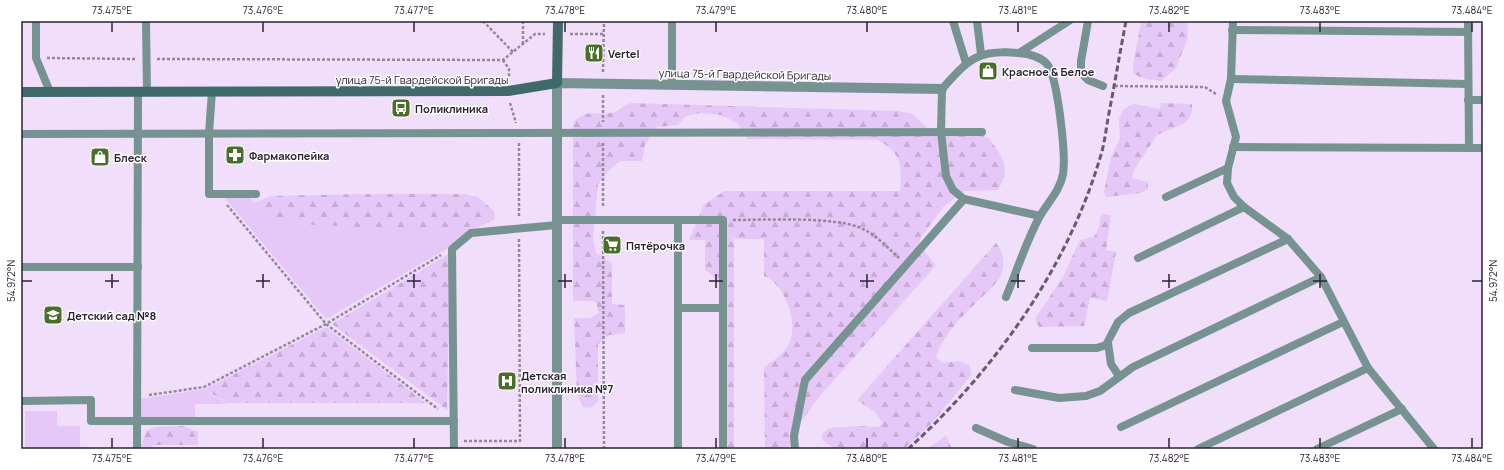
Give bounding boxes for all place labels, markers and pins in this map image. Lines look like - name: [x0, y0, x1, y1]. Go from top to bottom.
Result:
- restaurant icon: Vertel: [583, 42, 605, 64]
- place label: Vertel: [608, 46, 640, 61]
- shop icon: Красное & Белое: [977, 60, 999, 82]
- place label: Красное & Белое: [1002, 64, 1095, 79]
- bus stop icon: Поликлиника: [390, 97, 412, 119]
- place label: Поликлиника: [415, 101, 488, 116]
- pharmacy icon: Фармакопейка: [224, 144, 246, 166]
- shop icon: Блеск: [89, 146, 111, 168]
- place label: Фармакопейка: [249, 148, 329, 163]
- place label: Блеск: [114, 150, 148, 165]
- supermarket icon: Пятёрочка: [601, 234, 623, 256]
- place label: Пятёрочка: [626, 238, 685, 253]
- school or university icon: Детский сад №8: [42, 304, 64, 326]
- place label: Детский сад №8: [67, 308, 156, 323]
- place label: Детская поликлиника №7: [521, 368, 613, 396]
- hospital icon: Детская поликлиника №7: [496, 370, 518, 392]

